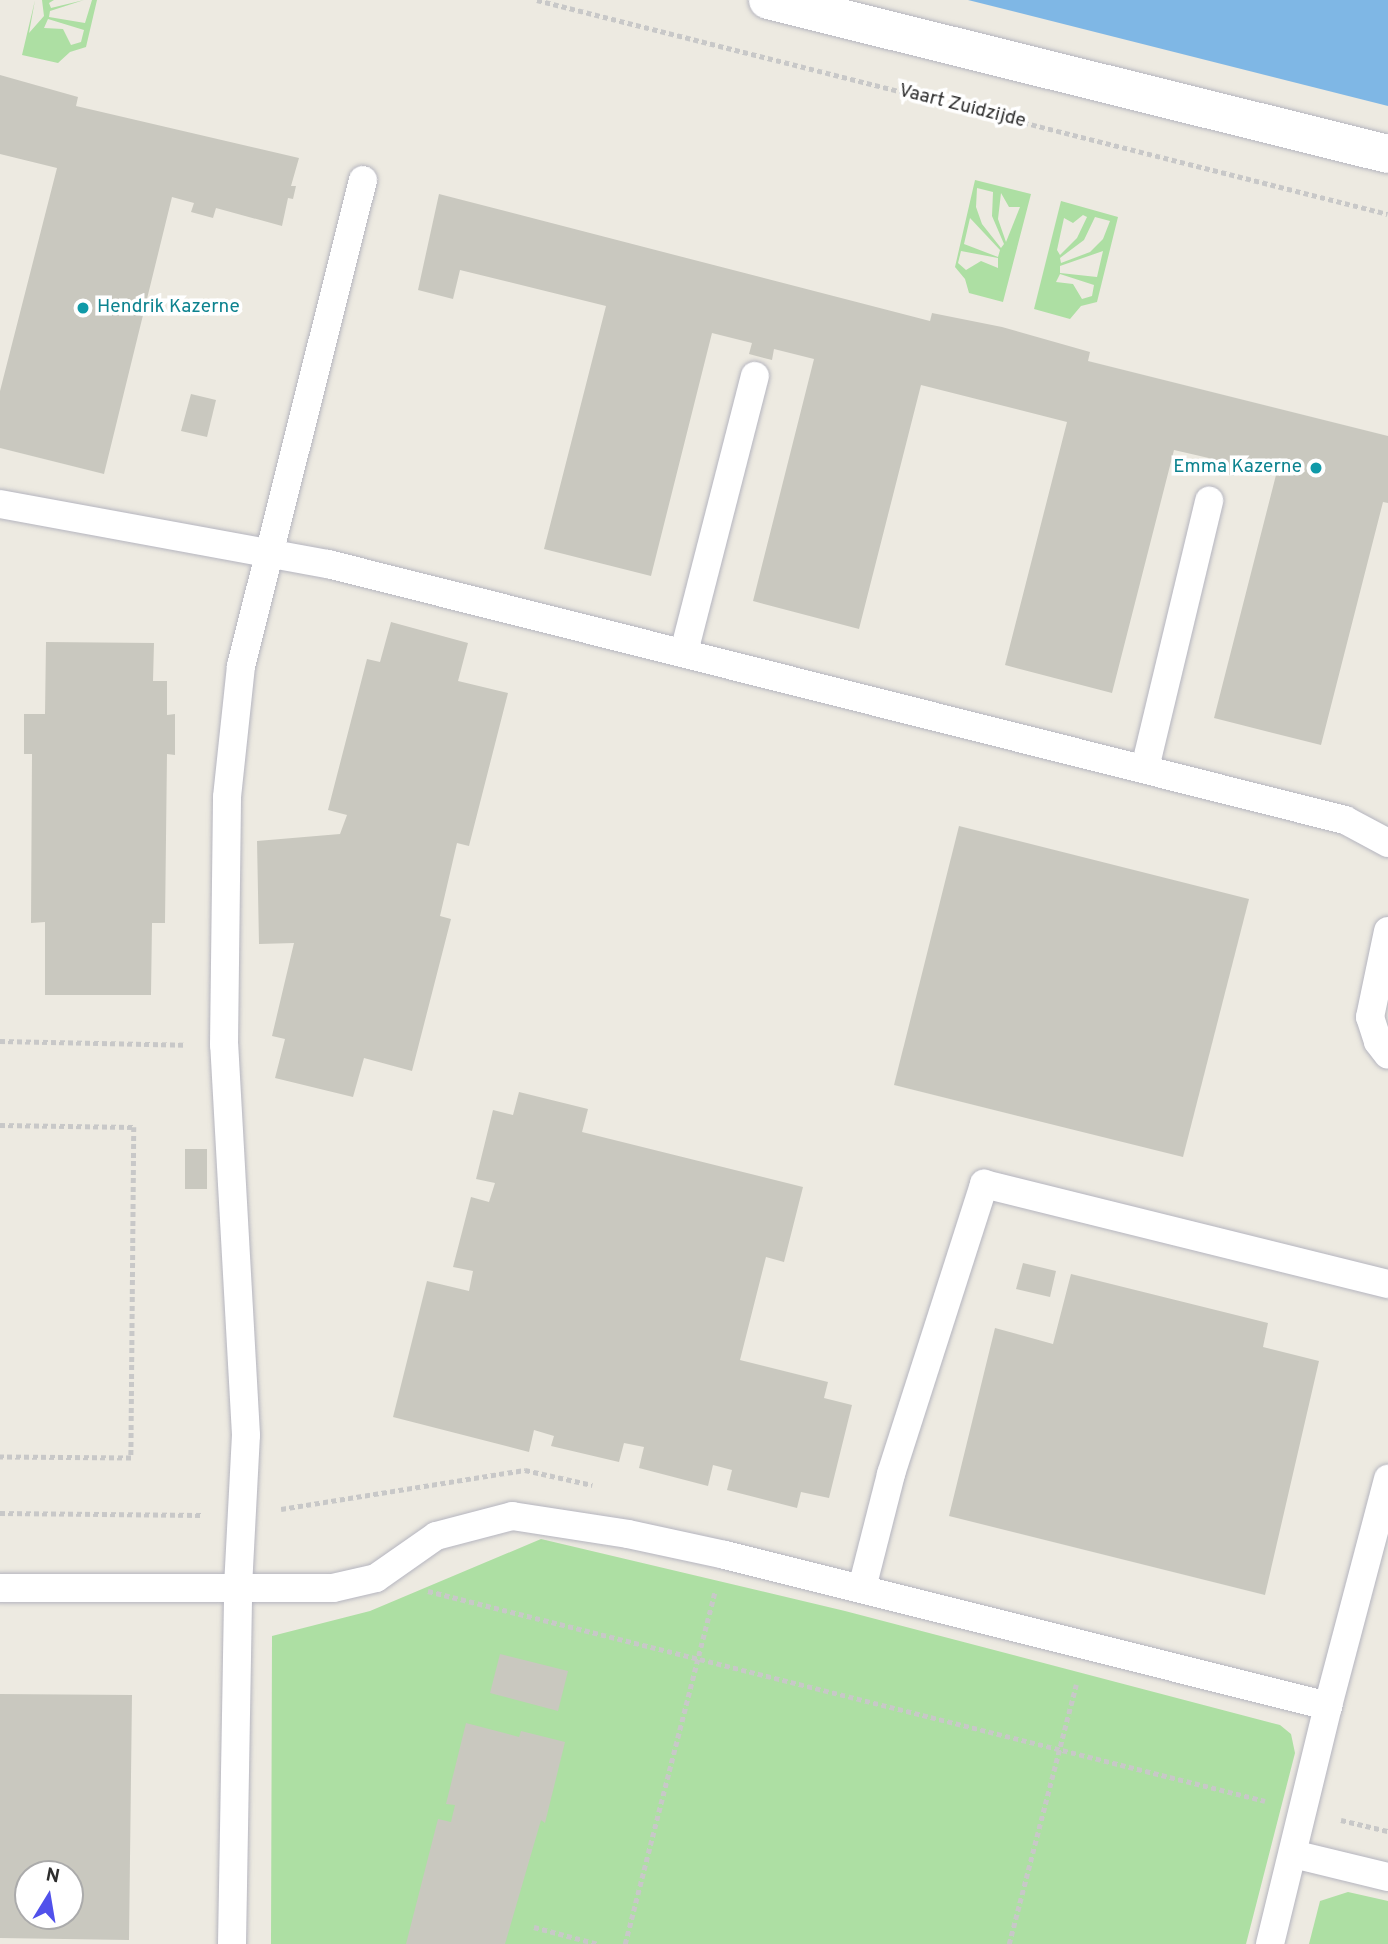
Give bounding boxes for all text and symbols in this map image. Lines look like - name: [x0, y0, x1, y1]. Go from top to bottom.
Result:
- street label: Vaart Zuidzijde: [896, 80, 1028, 134]
- place label: Hendrik Kazerne: [97, 297, 240, 319]
- marker: Hendrik Kazerne: [75, 300, 91, 316]
- place label: Emma Kazerne: [1173, 457, 1302, 479]
- marker: Emma Kazerne: [1308, 460, 1324, 476]
- north arrow: [14, 1860, 84, 1930]
- text: N: [44, 1863, 62, 1889]

